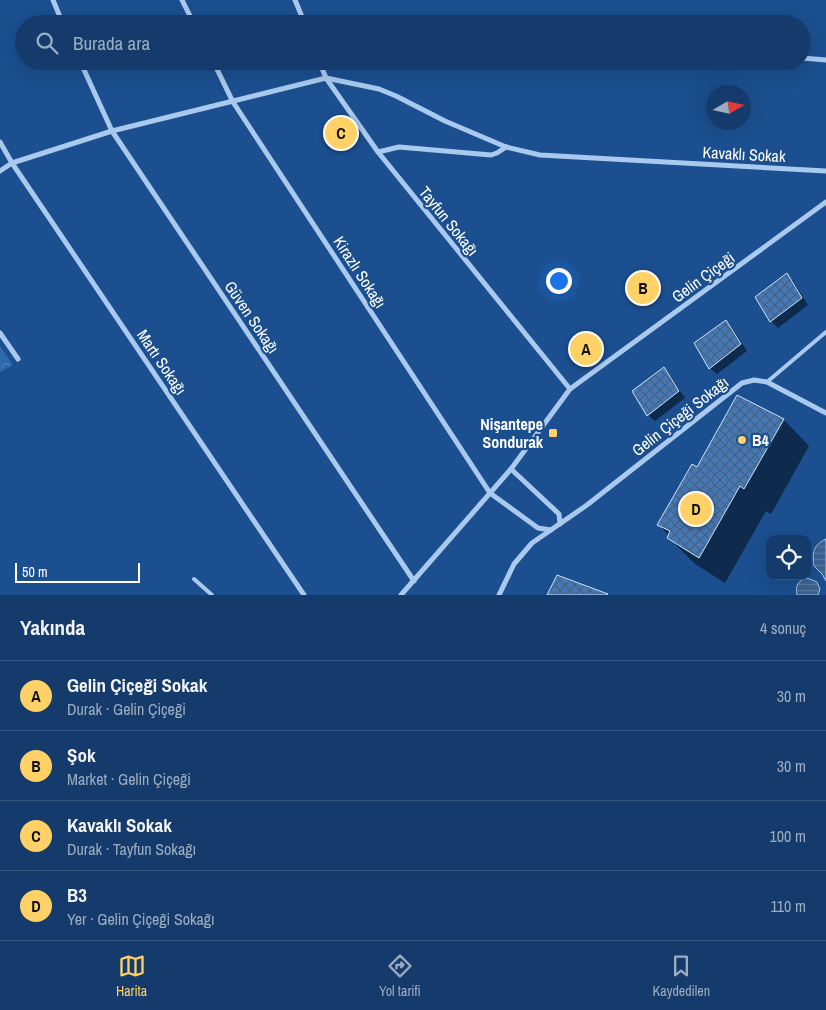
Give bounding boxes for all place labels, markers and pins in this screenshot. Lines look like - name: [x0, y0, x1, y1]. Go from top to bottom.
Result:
- pin: C: [325, 114, 357, 152]
- pin: B: [627, 269, 659, 307]
- pin: A: [570, 330, 602, 368]
- place label: Nişantepe Sondurak: [480, 413, 544, 453]
- marker: Nişantepe Sondurak: [547, 427, 559, 439]
- place label: B4: [752, 429, 769, 451]
- marker: B4: [736, 434, 748, 446]
- pin: D: [680, 490, 712, 528]

